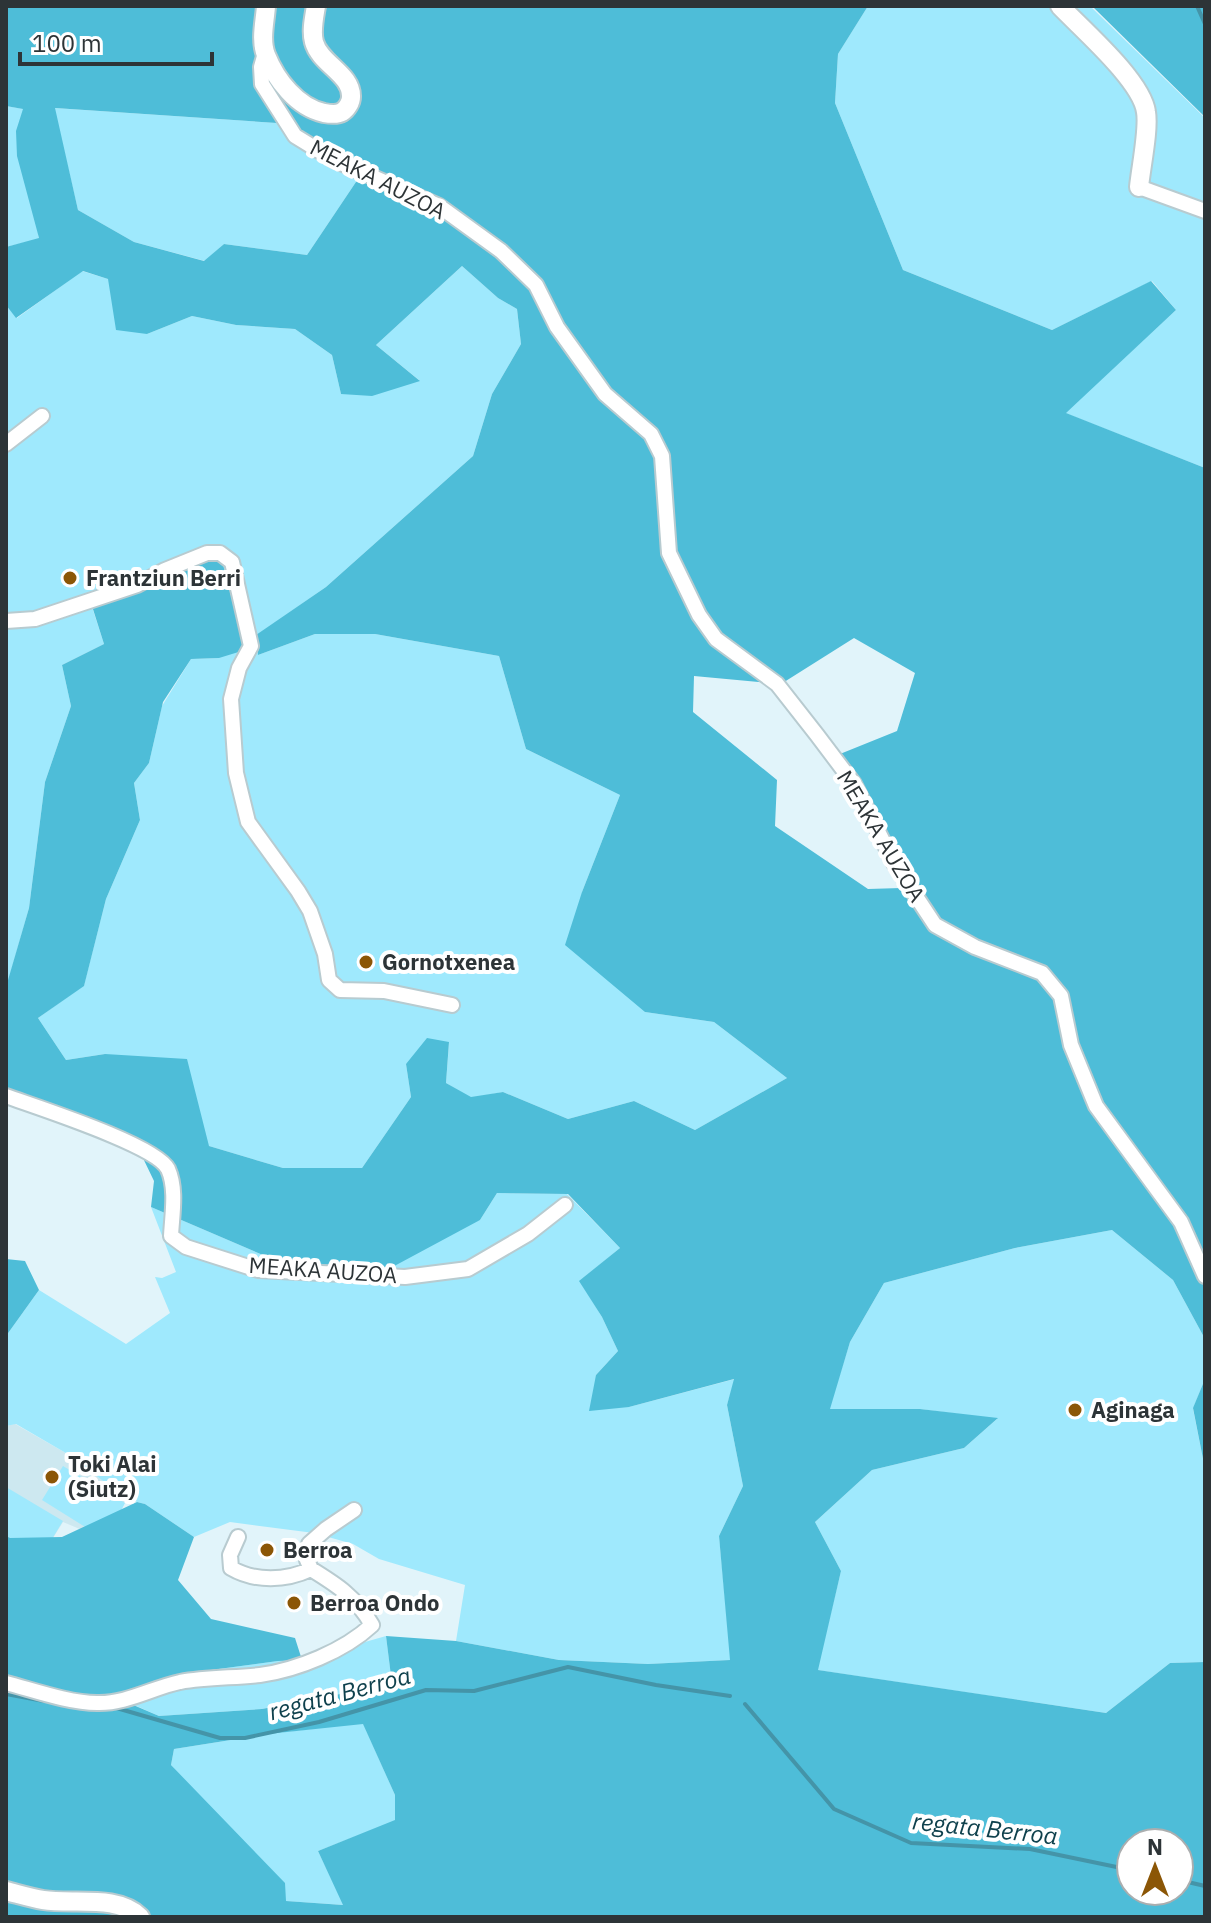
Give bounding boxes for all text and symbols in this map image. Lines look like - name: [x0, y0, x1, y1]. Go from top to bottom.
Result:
- scale bar: [20, 16, 212, 66]
- text: 100 m: [32, 27, 102, 59]
- street label: MEAKA AUZOA: [305, 132, 451, 225]
- place label: Frantziun Berri: [86, 563, 241, 592]
- marker: Frantziun Berri: [61, 569, 79, 587]
- street label: MEAKA AUZOA: [831, 765, 932, 907]
- place label: Gornotxenea: [382, 947, 515, 976]
- marker: Gornotxenea: [357, 953, 375, 971]
- street label: MEAKA AUZOA: [248, 1250, 398, 1289]
- place label: Aginaga: [1091, 1395, 1175, 1424]
- marker: Aginaga: [1066, 1401, 1084, 1419]
- place label: Toki Alai (Siutz): [68, 1449, 157, 1503]
- marker: Toki Alai (Siutz): [43, 1468, 61, 1486]
- place label: Berroa: [283, 1535, 353, 1564]
- marker: Berroa: [258, 1541, 276, 1559]
- place label: Berroa Ondo: [310, 1588, 439, 1617]
- marker: Berroa Ondo: [285, 1594, 303, 1612]
- water label: regata Berroa: [265, 1659, 414, 1727]
- water label: regata Berroa: [911, 1804, 1059, 1852]
- north arrow: [1115, 1827, 1195, 1907]
- text: N: [1147, 1832, 1163, 1861]

